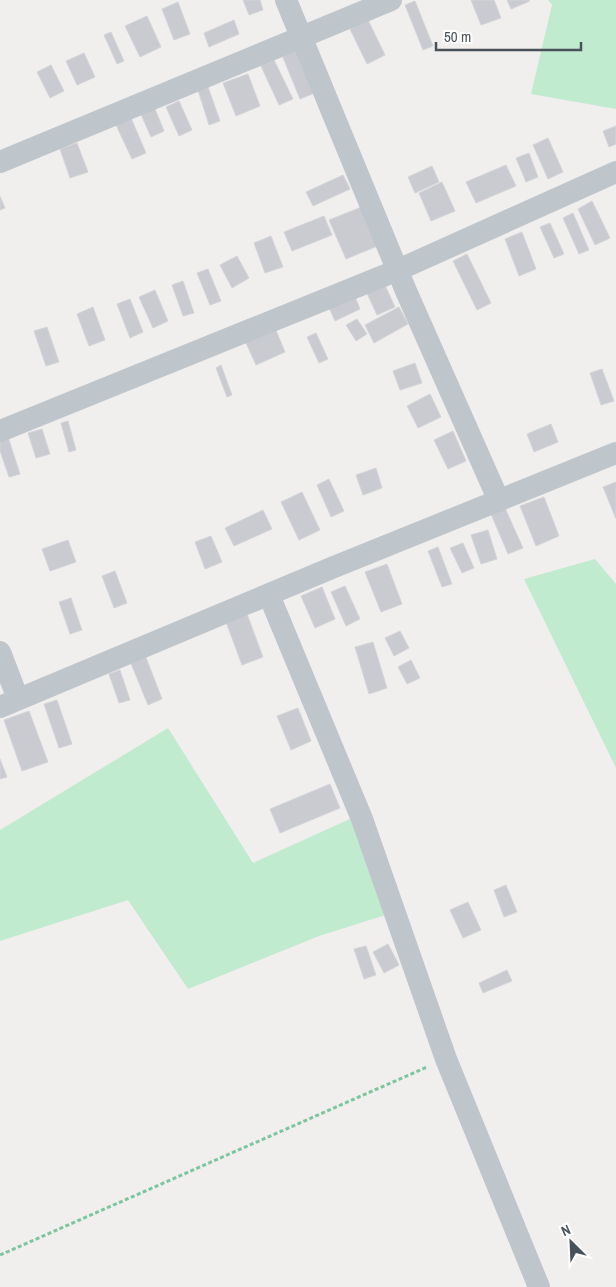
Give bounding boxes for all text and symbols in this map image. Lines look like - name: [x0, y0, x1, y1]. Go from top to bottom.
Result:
- scale bar: [436, 20, 581, 52]
- text: 50 m: [444, 26, 471, 47]
- north arrow: [546, 1217, 596, 1267]
- text: N: [558, 1220, 573, 1240]

